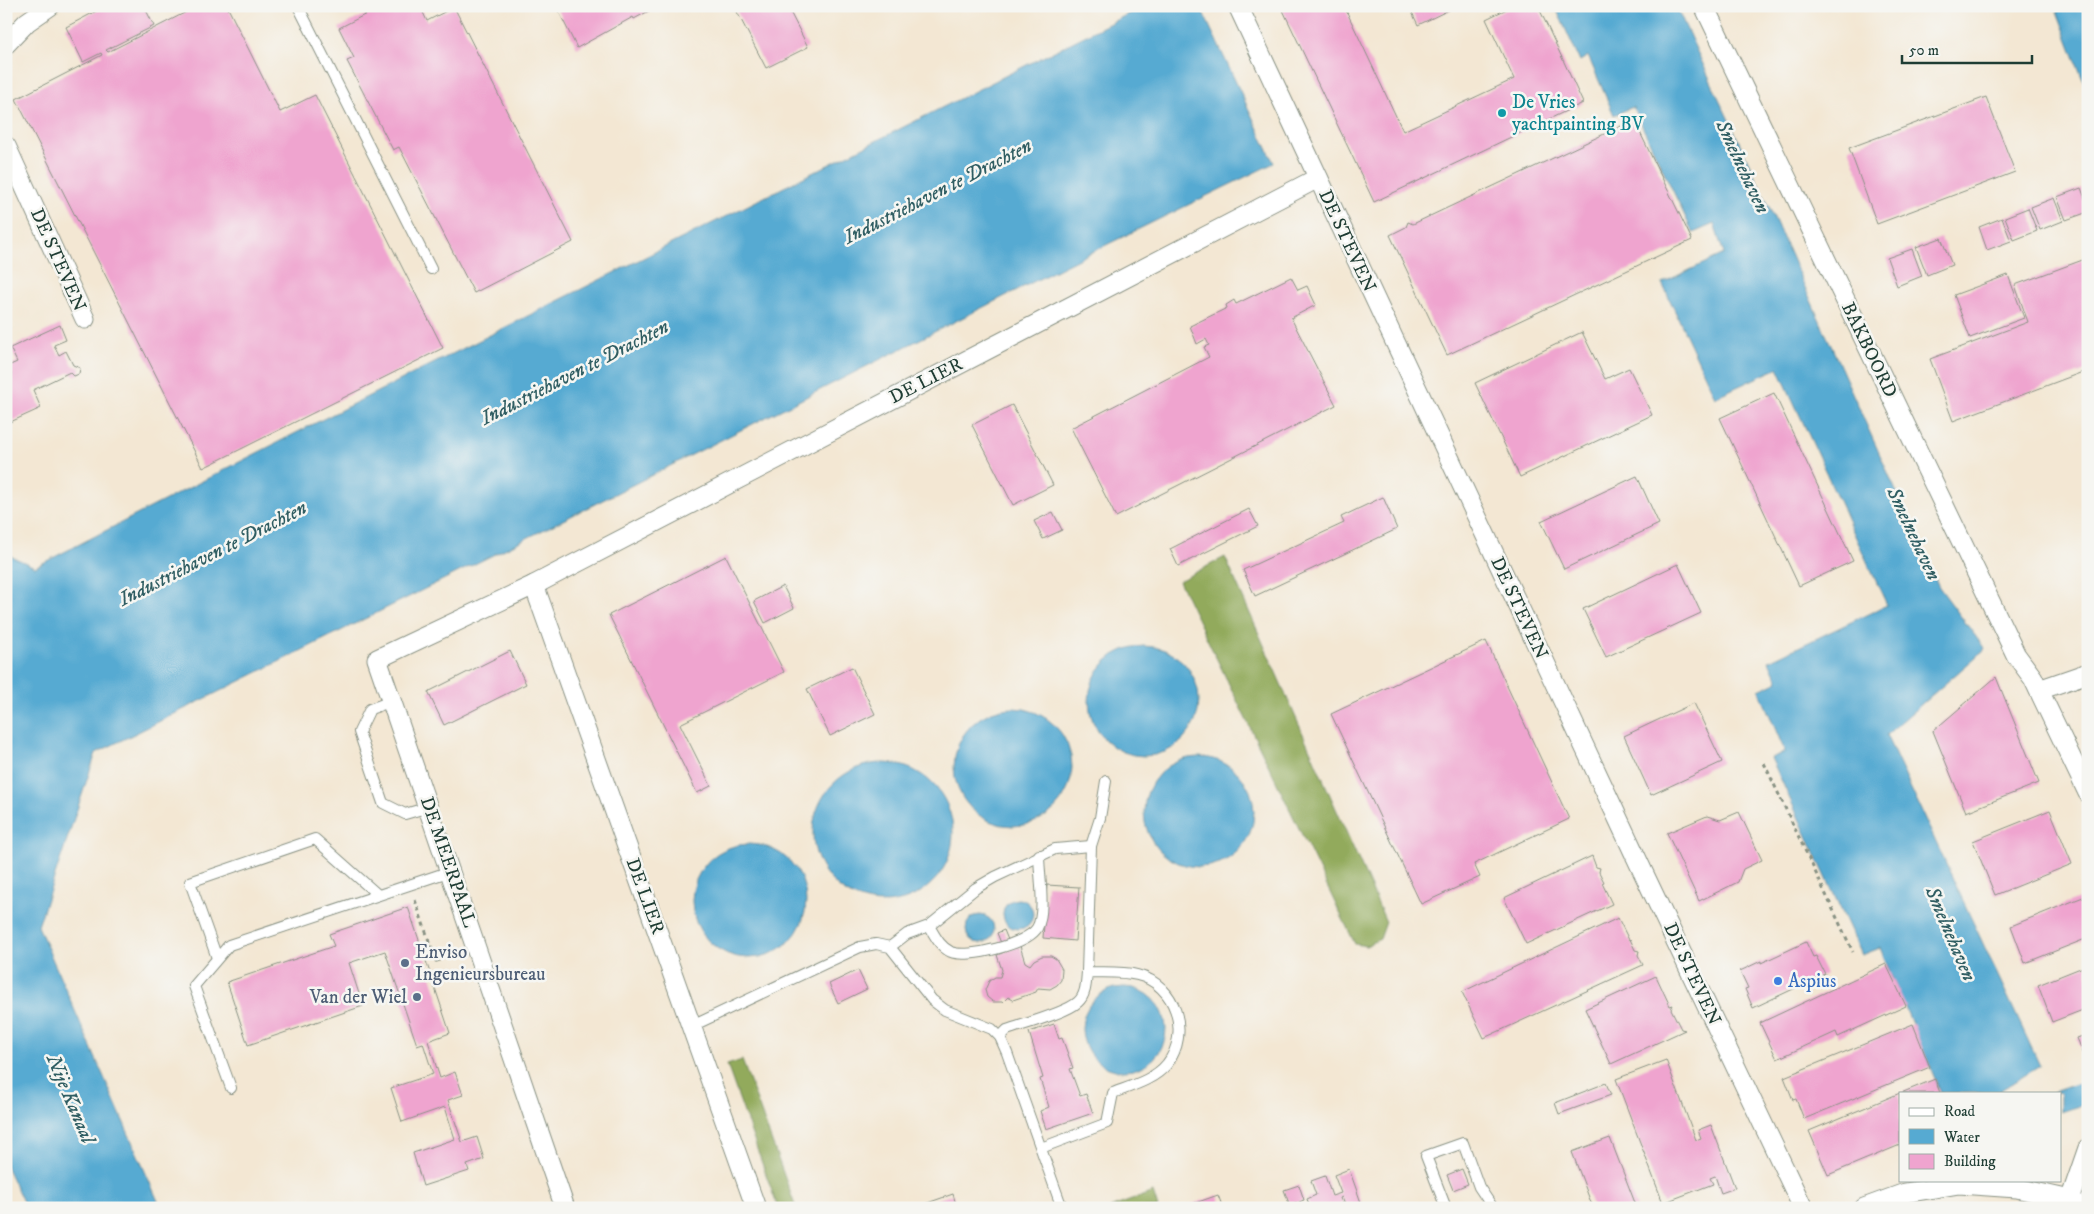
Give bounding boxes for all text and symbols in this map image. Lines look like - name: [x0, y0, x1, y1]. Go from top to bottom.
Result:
- scale bar: [1902, 32, 2032, 64]
- text: 50 m: [1909, 41, 1939, 60]
- place label: De Vries yachtpainting BV: [1512, 91, 1645, 136]
- marker: De Vries yachtpainting BV: [1496, 107, 1508, 119]
- water label: Smelnehaven: [1709, 115, 1774, 218]
- water label: Industriehaven te Drachten: [838, 134, 1036, 251]
- street label: DE STEVEN: [1313, 186, 1381, 296]
- street label: DE STEVEN: [25, 205, 91, 315]
- street label: BAKBOORD: [1836, 299, 1902, 401]
- water label: Industriehaven te Drachten: [475, 315, 673, 432]
- street label: DE LIER: [886, 353, 967, 409]
- water label: Smelnehaven: [1880, 482, 1945, 585]
- water label: Industriehaven te Drachten: [113, 496, 311, 613]
- street label: DE STEVEN: [1485, 553, 1553, 663]
- street label: DE MEERPAAL: [415, 794, 481, 931]
- street label: DE LIER: [621, 855, 669, 937]
- water label: Smelnehaven: [1919, 882, 1981, 985]
- street label: DE STEVEN: [1658, 919, 1726, 1029]
- place label: Enviso Ingenieursbureau: [415, 941, 545, 986]
- marker: Enviso Ingenieursbureau: [399, 957, 411, 969]
- place label: Aspius: [1788, 970, 1836, 993]
- marker: Aspius: [1772, 975, 1784, 987]
- place label: Van der Wiel: [309, 986, 407, 1009]
- marker: Van der Wiel: [411, 991, 423, 1003]
- water label: Nije Kanaal: [40, 1050, 101, 1149]
- legend: [1899, 1092, 2062, 1182]
- text: Road: [1944, 1102, 1976, 1121]
- text: Water: [1943, 1128, 1980, 1147]
- text: Building: [1944, 1152, 1996, 1171]

